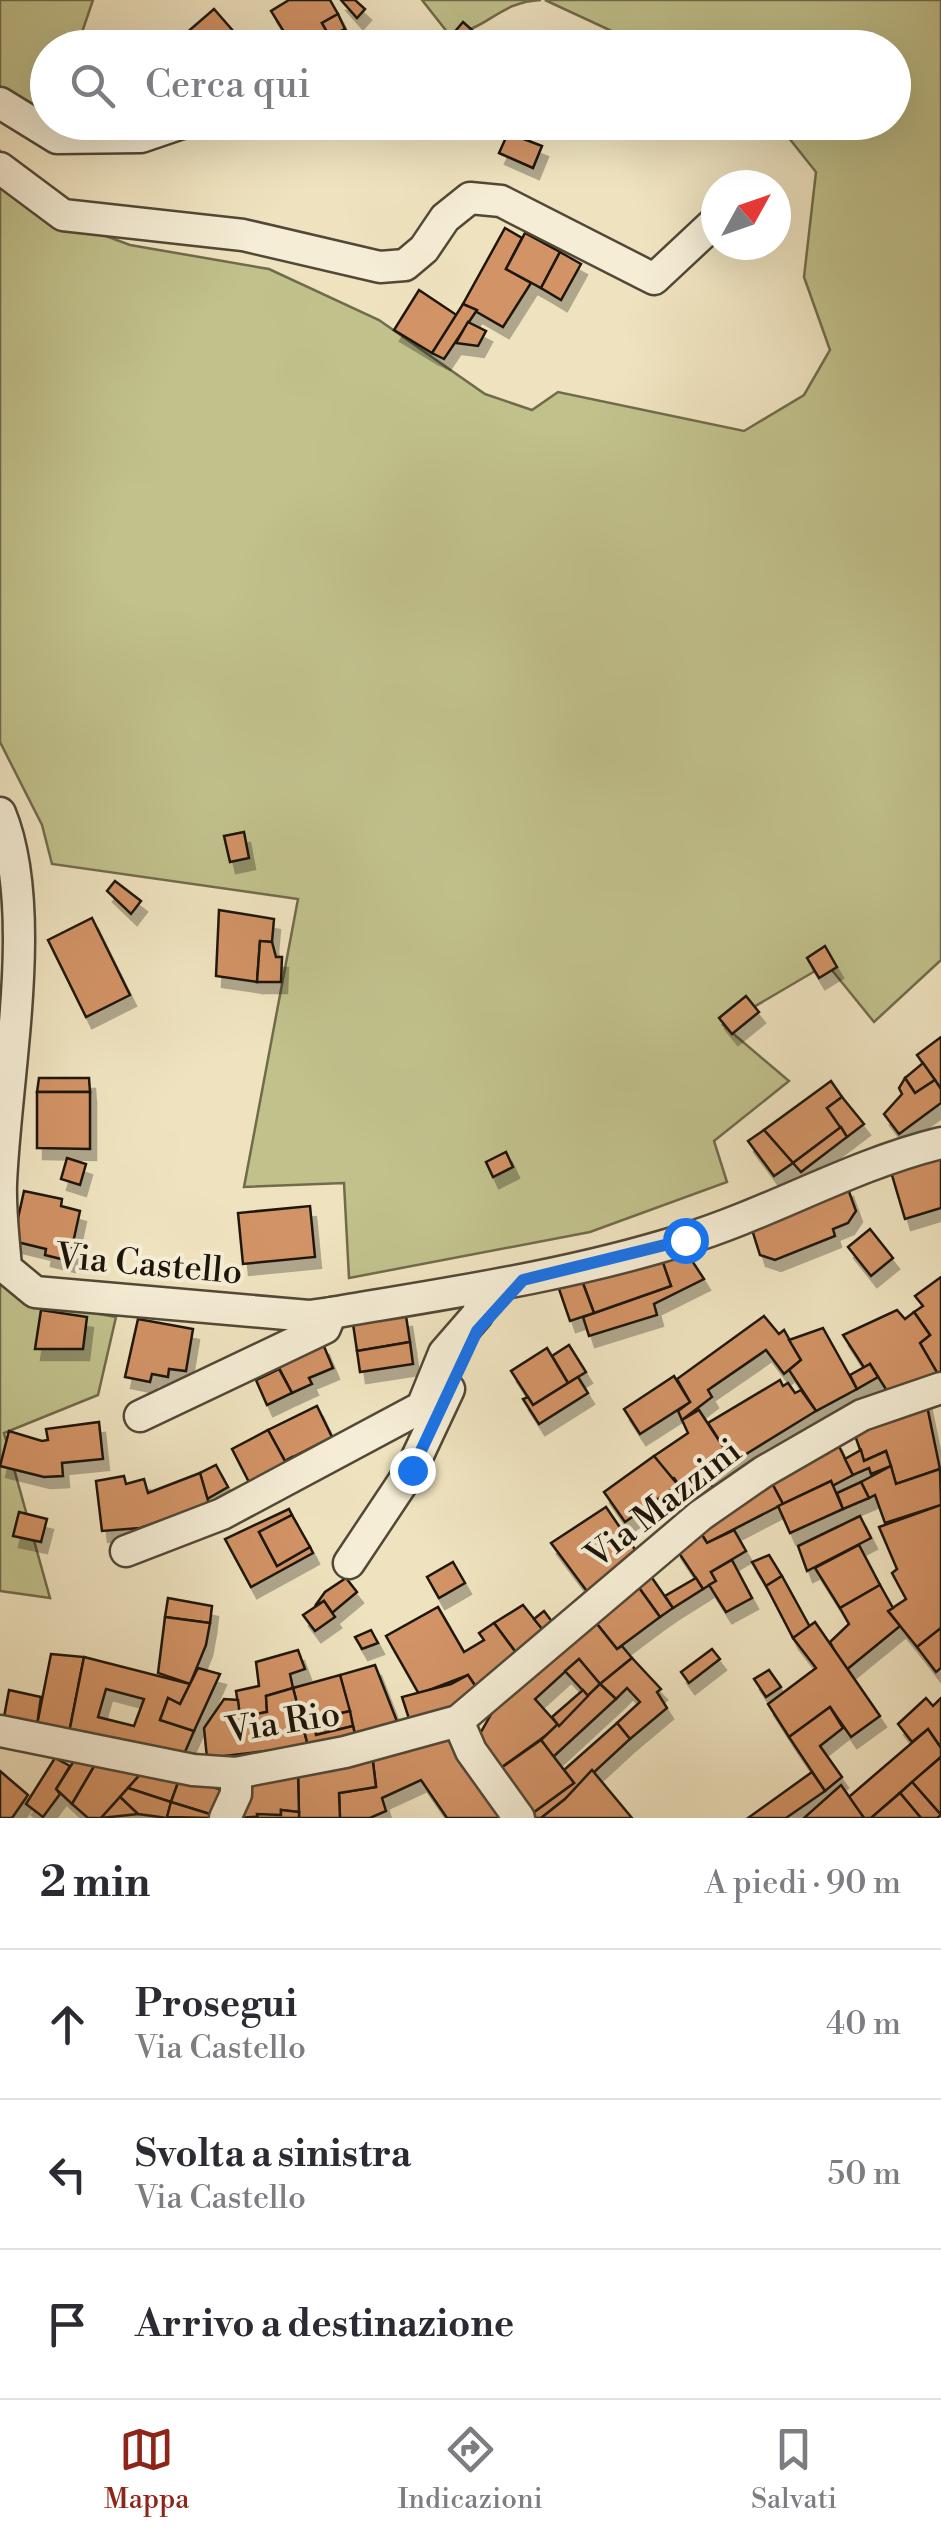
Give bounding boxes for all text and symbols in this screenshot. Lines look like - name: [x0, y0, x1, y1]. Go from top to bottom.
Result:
- search box: [30, 30, 911, 140]
- icon: search: [65, 58, 120, 113]
- text: Cerca qui: [145, 62, 310, 109]
- north arrow: [701, 170, 791, 260]
- route start: [663, 1218, 709, 1264]
- street label: Via Castello: [53, 1235, 244, 1295]
- street label: Via Mazzini: [577, 1430, 750, 1579]
- route end: [390, 1448, 436, 1494]
- street label: Via Rio: [222, 1693, 343, 1753]
- text: 2 min: [40, 1857, 150, 1910]
- text: A piedi · 90 m: [705, 1863, 901, 1903]
- text: Prosegui: [135, 1981, 297, 2028]
- icon: ahead: [40, 1997, 95, 2052]
- text: 40 m: [826, 2004, 901, 2044]
- text: Via Castello: [135, 2028, 306, 2068]
- text: Svolta a sinistra: [135, 2131, 411, 2178]
- icon: left: [40, 2147, 95, 2202]
- text: 50 m: [828, 2154, 901, 2194]
- text: Via Castello: [135, 2178, 306, 2218]
- icon: arrive: [40, 2297, 95, 2352]
- text: Arrivo a destinazione: [135, 2301, 514, 2348]
- tab: Mappa: [104, 2422, 190, 2517]
- tab: Indicazioni: [398, 2422, 543, 2517]
- tab: Salvati: [751, 2422, 837, 2517]

